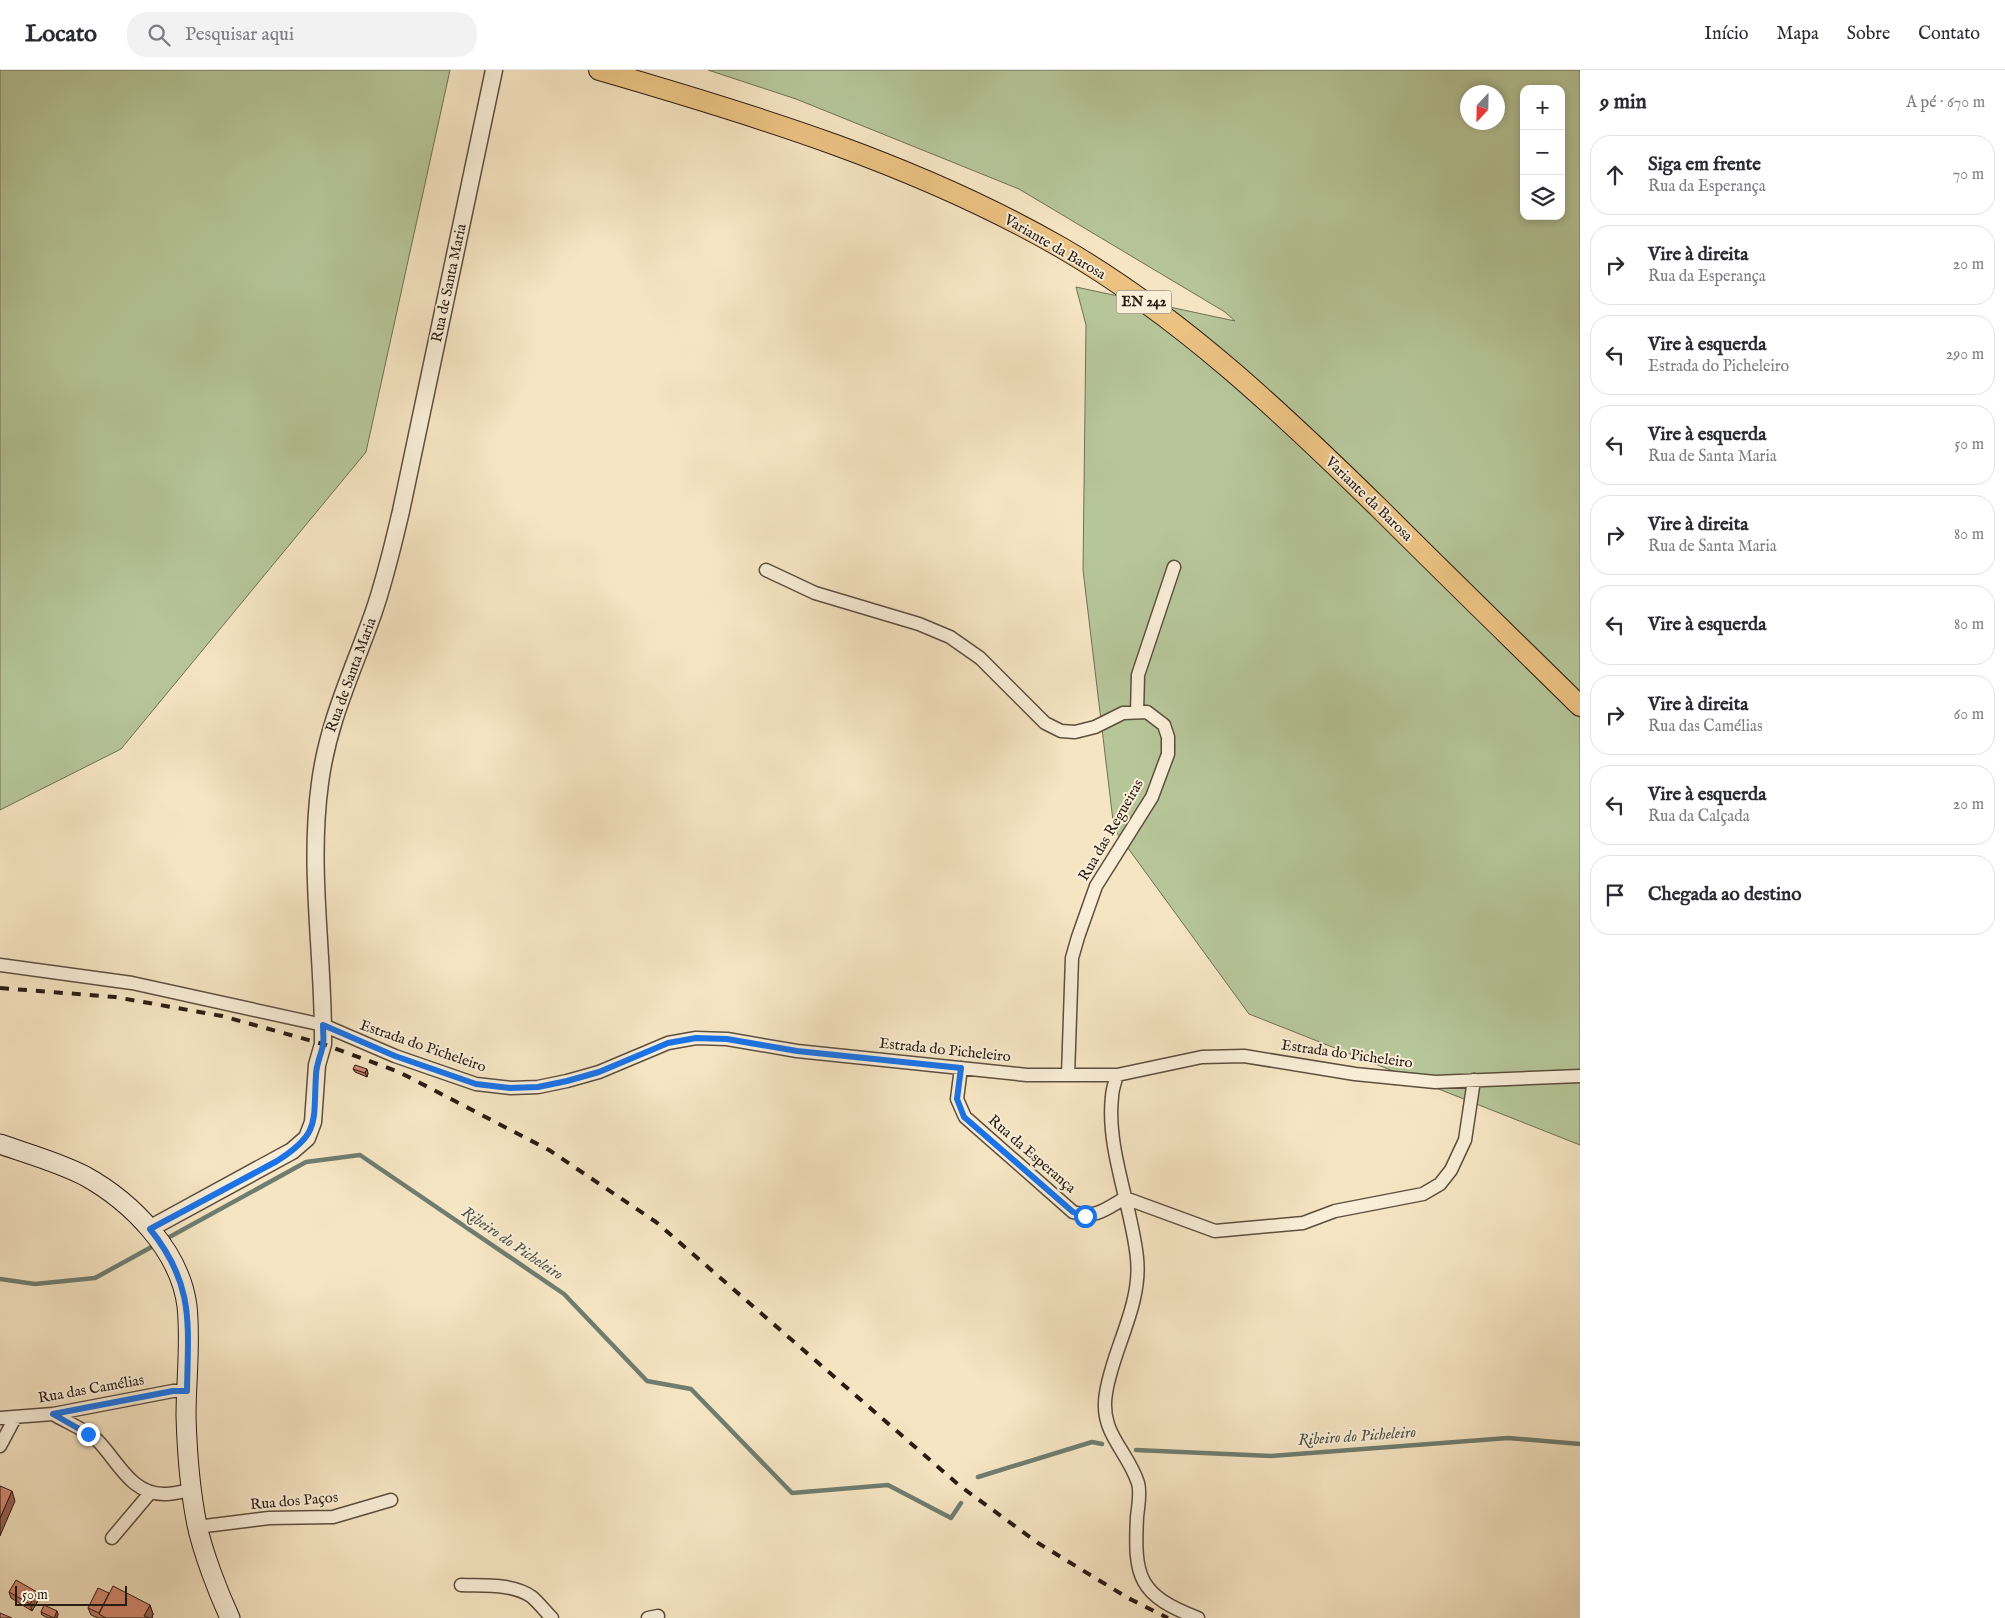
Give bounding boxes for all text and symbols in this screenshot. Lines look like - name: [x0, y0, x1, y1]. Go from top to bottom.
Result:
- search box: [127, 12, 477, 57]
- text: Locato: [25, 19, 97, 50]
- icon: search: [145, 21, 173, 49]
- text: Pesquisar aqui: [185, 23, 294, 47]
- text: Início: [1704, 23, 1749, 46]
- text: Mapa: [1777, 23, 1819, 46]
- text: Sobre: [1847, 23, 1890, 46]
- text: Contato: [1918, 23, 1980, 46]
- north arrow: [1460, 85, 1505, 130]
- map controls: [1520, 85, 1565, 220]
- button: +: [1520, 85, 1565, 130]
- text: 9 min: [1600, 89, 1647, 116]
- text: A pé · 670 m: [1906, 93, 1985, 113]
- button: −: [1520, 130, 1565, 175]
- text: Siga em frente: [1648, 153, 1761, 177]
- icon: ahead: [1601, 161, 1629, 189]
- text: 70 m: [1953, 165, 1984, 185]
- button: layers: [1520, 175, 1565, 220]
- text: Rua da Esperança: [1648, 177, 1766, 197]
- street label: Variante da Barosa: [1000, 210, 1110, 284]
- street label: Rua de Santa Maria: [427, 222, 471, 344]
- text: Vire à direita: [1648, 243, 1748, 267]
- icon: right: [1601, 251, 1629, 279]
- text: 20 m: [1953, 255, 1984, 275]
- text: Rua da Esperança: [1648, 267, 1766, 287]
- road number: EN 242: [1116, 290, 1172, 313]
- text: Vire à esquerda: [1648, 333, 1766, 357]
- icon: left: [1601, 341, 1629, 369]
- text: 290 m: [1946, 345, 1984, 365]
- text: Estrada do Picheleiro: [1648, 357, 1789, 377]
- text: Vire à esquerda: [1648, 423, 1766, 447]
- icon: left: [1601, 431, 1629, 459]
- text: 50 m: [1955, 435, 1984, 455]
- text: Rua de Santa Maria: [1648, 447, 1777, 467]
- street label: Variante da Barosa: [1321, 452, 1417, 546]
- text: Vire à direita: [1648, 513, 1748, 537]
- icon: right: [1601, 521, 1629, 549]
- text: 80 m: [1954, 525, 1984, 545]
- text: Rua de Santa Maria: [1648, 537, 1777, 557]
- icon: left: [1601, 611, 1629, 639]
- text: Vire à esquerda: [1648, 613, 1766, 637]
- street label: Rua de Santa Maria: [321, 615, 381, 735]
- text: 80 m: [1954, 615, 1984, 635]
- text: Vire à direita: [1648, 693, 1748, 717]
- icon: right: [1601, 701, 1629, 729]
- text: 60 m: [1954, 705, 1984, 725]
- text: Rua das Camélias: [1648, 717, 1763, 737]
- street label: Rua das Regueiras: [1074, 776, 1148, 884]
- text: Vire à esquerda: [1648, 783, 1766, 807]
- icon: left: [1601, 791, 1629, 819]
- text: 20 m: [1953, 795, 1984, 815]
- text: Rua da Calçada: [1648, 807, 1750, 827]
- icon: arrive: [1601, 881, 1629, 909]
- text: Chegada ao destino: [1648, 883, 1801, 907]
- street label: Estrada do Picheleiro: [357, 1015, 489, 1077]
- street label: Estrada do Picheleiro: [878, 1034, 1012, 1066]
- street label: Estrada do Picheleiro: [1280, 1035, 1414, 1073]
- street label: Rua da Esperança: [984, 1111, 1080, 1198]
- water label: Ribeiro do Picheleiro: [457, 1203, 567, 1285]
- route start: [1074, 1205, 1097, 1228]
- street label: Rua das Camélias: [36, 1370, 146, 1408]
- route end: [77, 1423, 100, 1446]
- water label: Ribeiro do Picheleiro: [1297, 1423, 1417, 1451]
- street label: Rua dos Paços: [249, 1488, 339, 1514]
- scale bar: [15, 1583, 128, 1606]
- text: 50 m: [22, 1586, 48, 1604]

